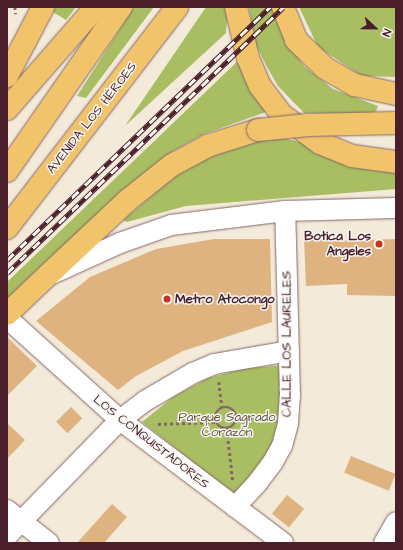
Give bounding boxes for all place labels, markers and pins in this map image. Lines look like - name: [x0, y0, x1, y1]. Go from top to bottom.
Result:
- place label: Botica Los Angeles: [304, 229, 371, 260]
- marker: Botica Los Angeles: [374, 239, 384, 249]
- place label: Metro Atocongo: [175, 291, 275, 307]
- marker: Metro Atocongo: [162, 294, 172, 304]

